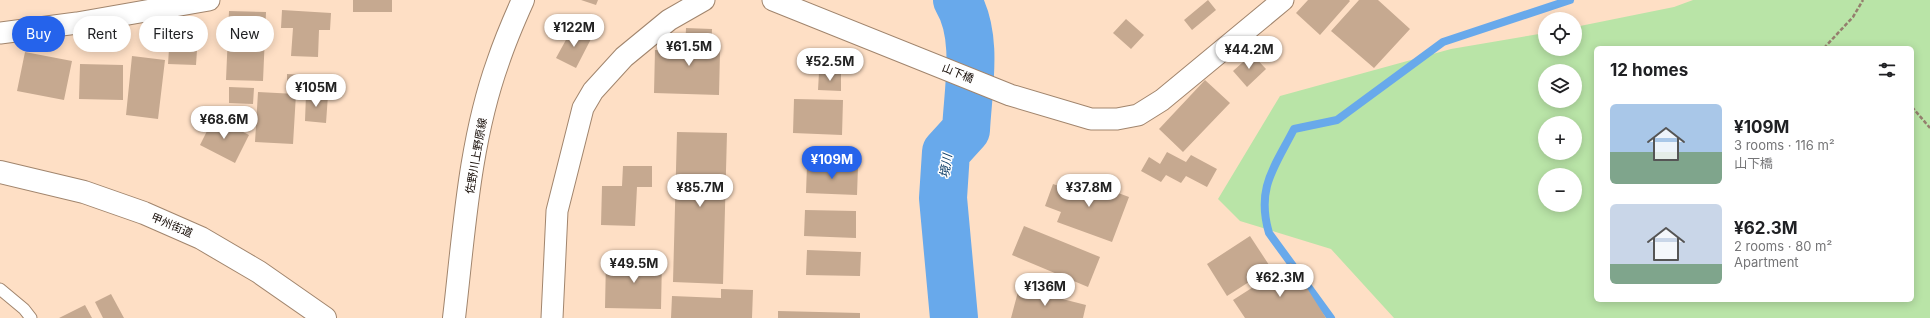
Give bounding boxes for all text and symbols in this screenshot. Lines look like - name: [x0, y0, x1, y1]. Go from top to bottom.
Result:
- map controls: [1538, 12, 1582, 212]
- button: locate: [1538, 12, 1582, 56]
- pin: ¥122M: [546, 14, 602, 48]
- chip: Buy: [12, 16, 65, 52]
- chip: Rent: [73, 16, 131, 52]
- chip: Filters: [139, 16, 208, 52]
- chip: New: [216, 16, 274, 52]
- text: ¥122M: [553, 19, 595, 35]
- pin: ¥61.5M: [656, 33, 722, 67]
- pin: ¥44.2M: [1216, 36, 1282, 70]
- text: ¥61.5M: [666, 38, 712, 54]
- text: ¥44.2M: [1224, 41, 1274, 57]
- pin: ¥52.5M: [797, 48, 863, 82]
- text: ¥52.5M: [806, 53, 854, 69]
- icon: filters: [1876, 59, 1898, 81]
- street label: 山下橋: [940, 60, 976, 86]
- text: 12 homes: [1610, 60, 1688, 80]
- button: layers: [1538, 64, 1582, 108]
- pin: ¥105M: [288, 74, 344, 108]
- text: ¥105M: [295, 79, 337, 95]
- pin: ¥68.6M: [191, 106, 257, 140]
- text: ¥68.6M: [200, 111, 248, 127]
- button: +: [1538, 116, 1582, 160]
- street label: 佐野川上野原線: [462, 117, 490, 195]
- text: ¥109M: [1734, 117, 1789, 137]
- icon: home: [1642, 120, 1690, 168]
- text: 3 rooms · 116 m²: [1734, 137, 1835, 153]
- pin: ¥109M: [804, 146, 860, 180]
- text: ¥109M: [811, 151, 853, 167]
- water label: 境川: [936, 151, 955, 179]
- text: 山下橋: [1734, 155, 1773, 171]
- button: −: [1538, 168, 1582, 212]
- pin: ¥85.7M: [667, 174, 733, 208]
- pin: ¥37.8M: [1056, 174, 1122, 208]
- text: ¥85.7M: [676, 179, 724, 195]
- text: ¥37.8M: [1066, 179, 1112, 195]
- street label: 甲州街道: [149, 210, 195, 240]
- text: ¥62.3M: [1734, 218, 1798, 238]
- icon: home: [1642, 220, 1690, 268]
- text: 2 rooms · 80 m²: [1734, 238, 1832, 254]
- pin: ¥49.5M: [601, 250, 667, 284]
- text: Apartment: [1734, 254, 1799, 270]
- text: ¥49.5M: [610, 255, 658, 271]
- pin: ¥62.3M: [1247, 264, 1313, 298]
- text: ¥62.3M: [1256, 269, 1304, 285]
- pin: ¥136M: [1017, 273, 1073, 307]
- text: ¥136M: [1024, 278, 1066, 294]

